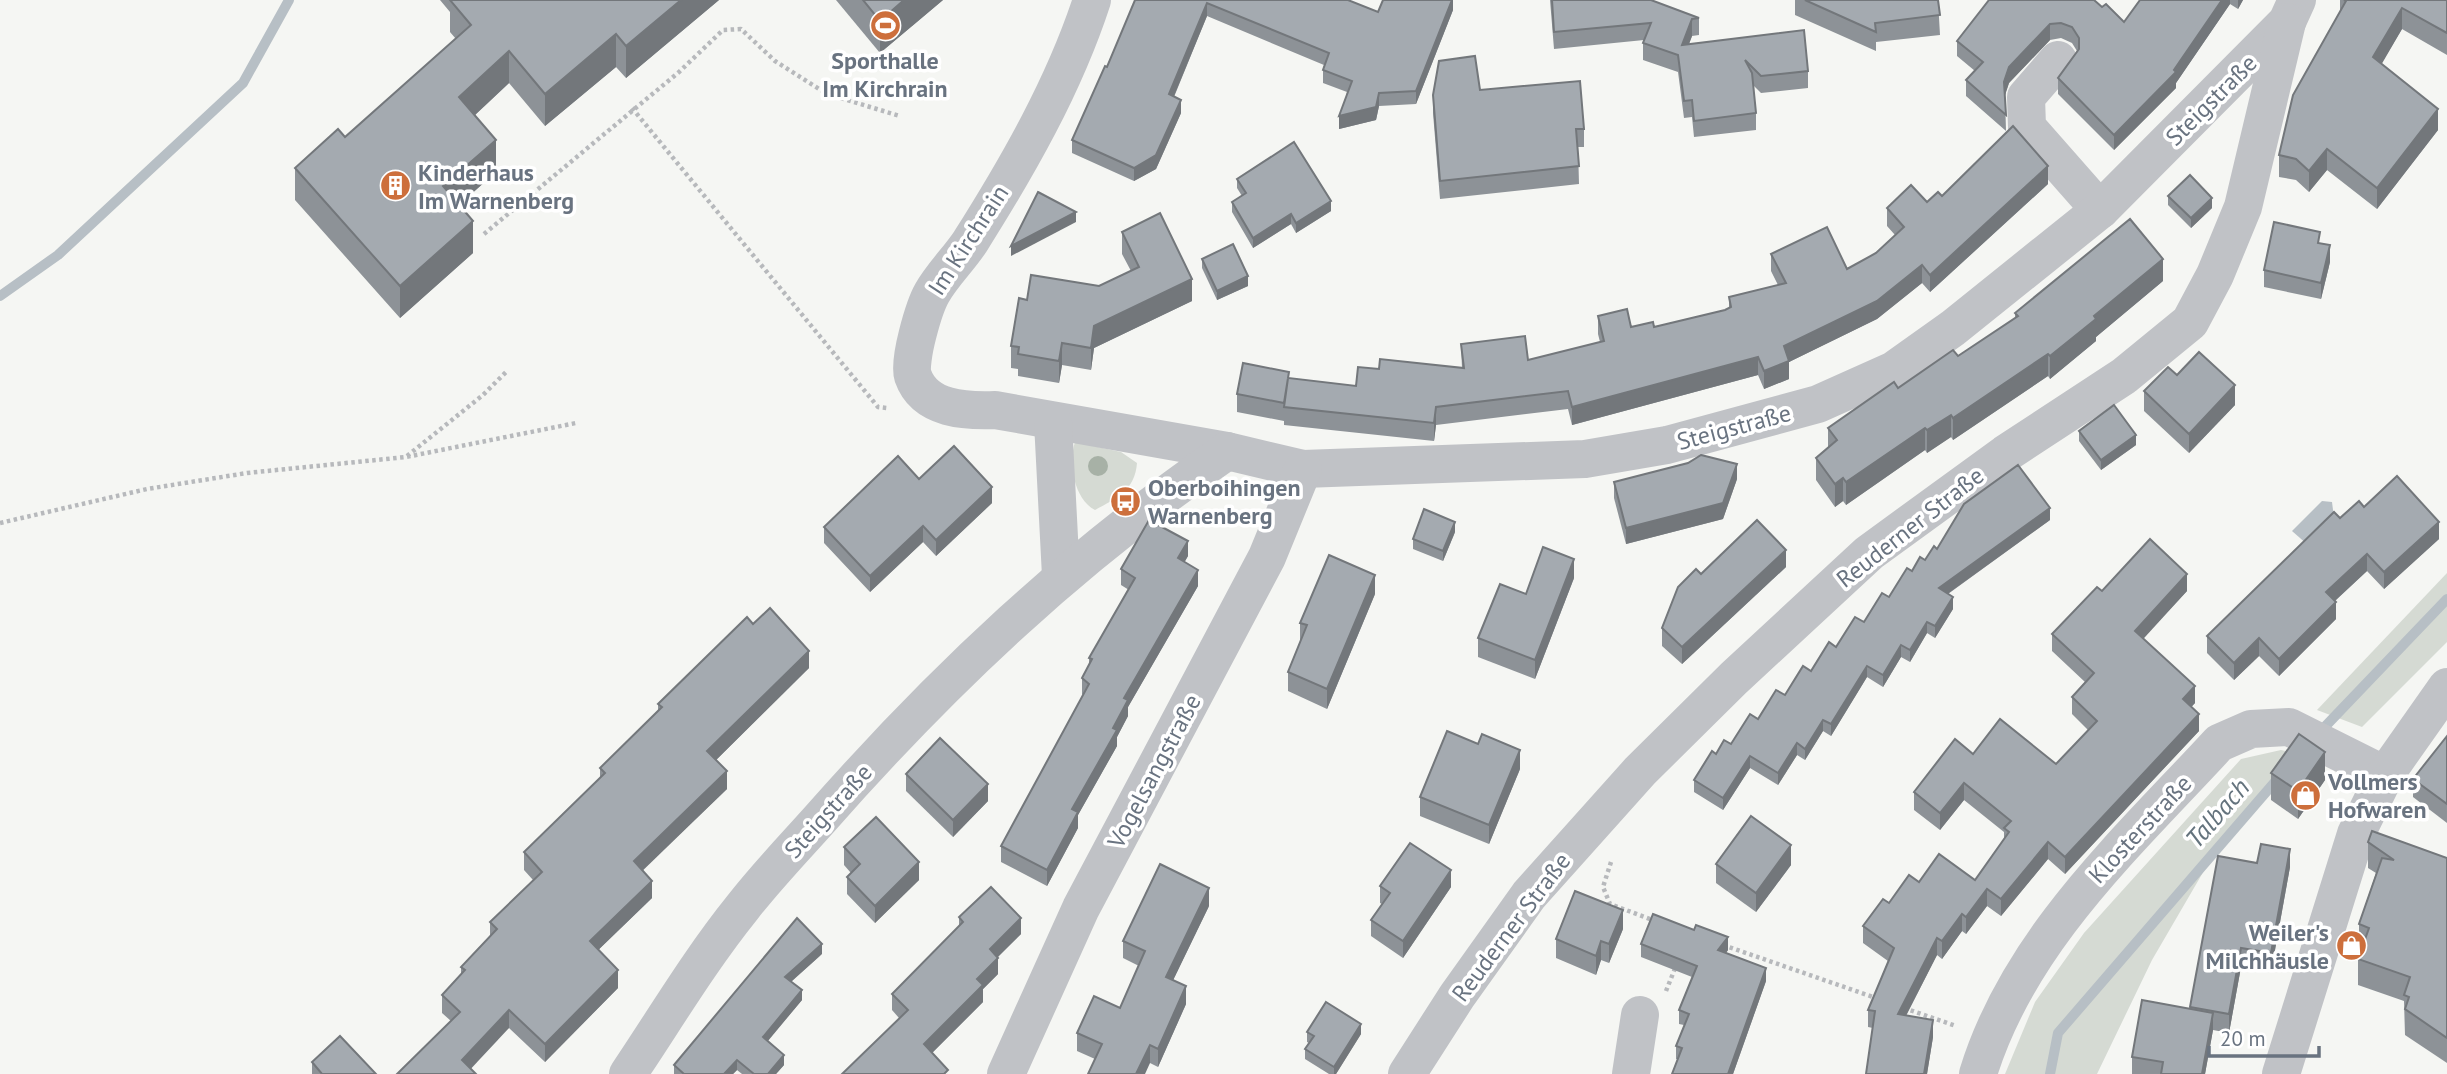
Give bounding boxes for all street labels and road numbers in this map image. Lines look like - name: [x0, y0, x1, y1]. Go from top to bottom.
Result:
- street label: Steigstraße: [2159, 48, 2263, 152]
- street label: Im Kirchrain: [921, 179, 1015, 301]
- street label: Steigstraße: [1674, 397, 1794, 457]
- street label: Reuderner Straße: [1830, 460, 1990, 594]
- street label: Vogelsangstraße: [1100, 689, 1208, 854]
- street label: Steigstraße: [777, 757, 879, 865]
- street label: Klosterstraße: [2082, 768, 2198, 890]
- street label: Reuderner Straße: [1445, 846, 1577, 1008]

